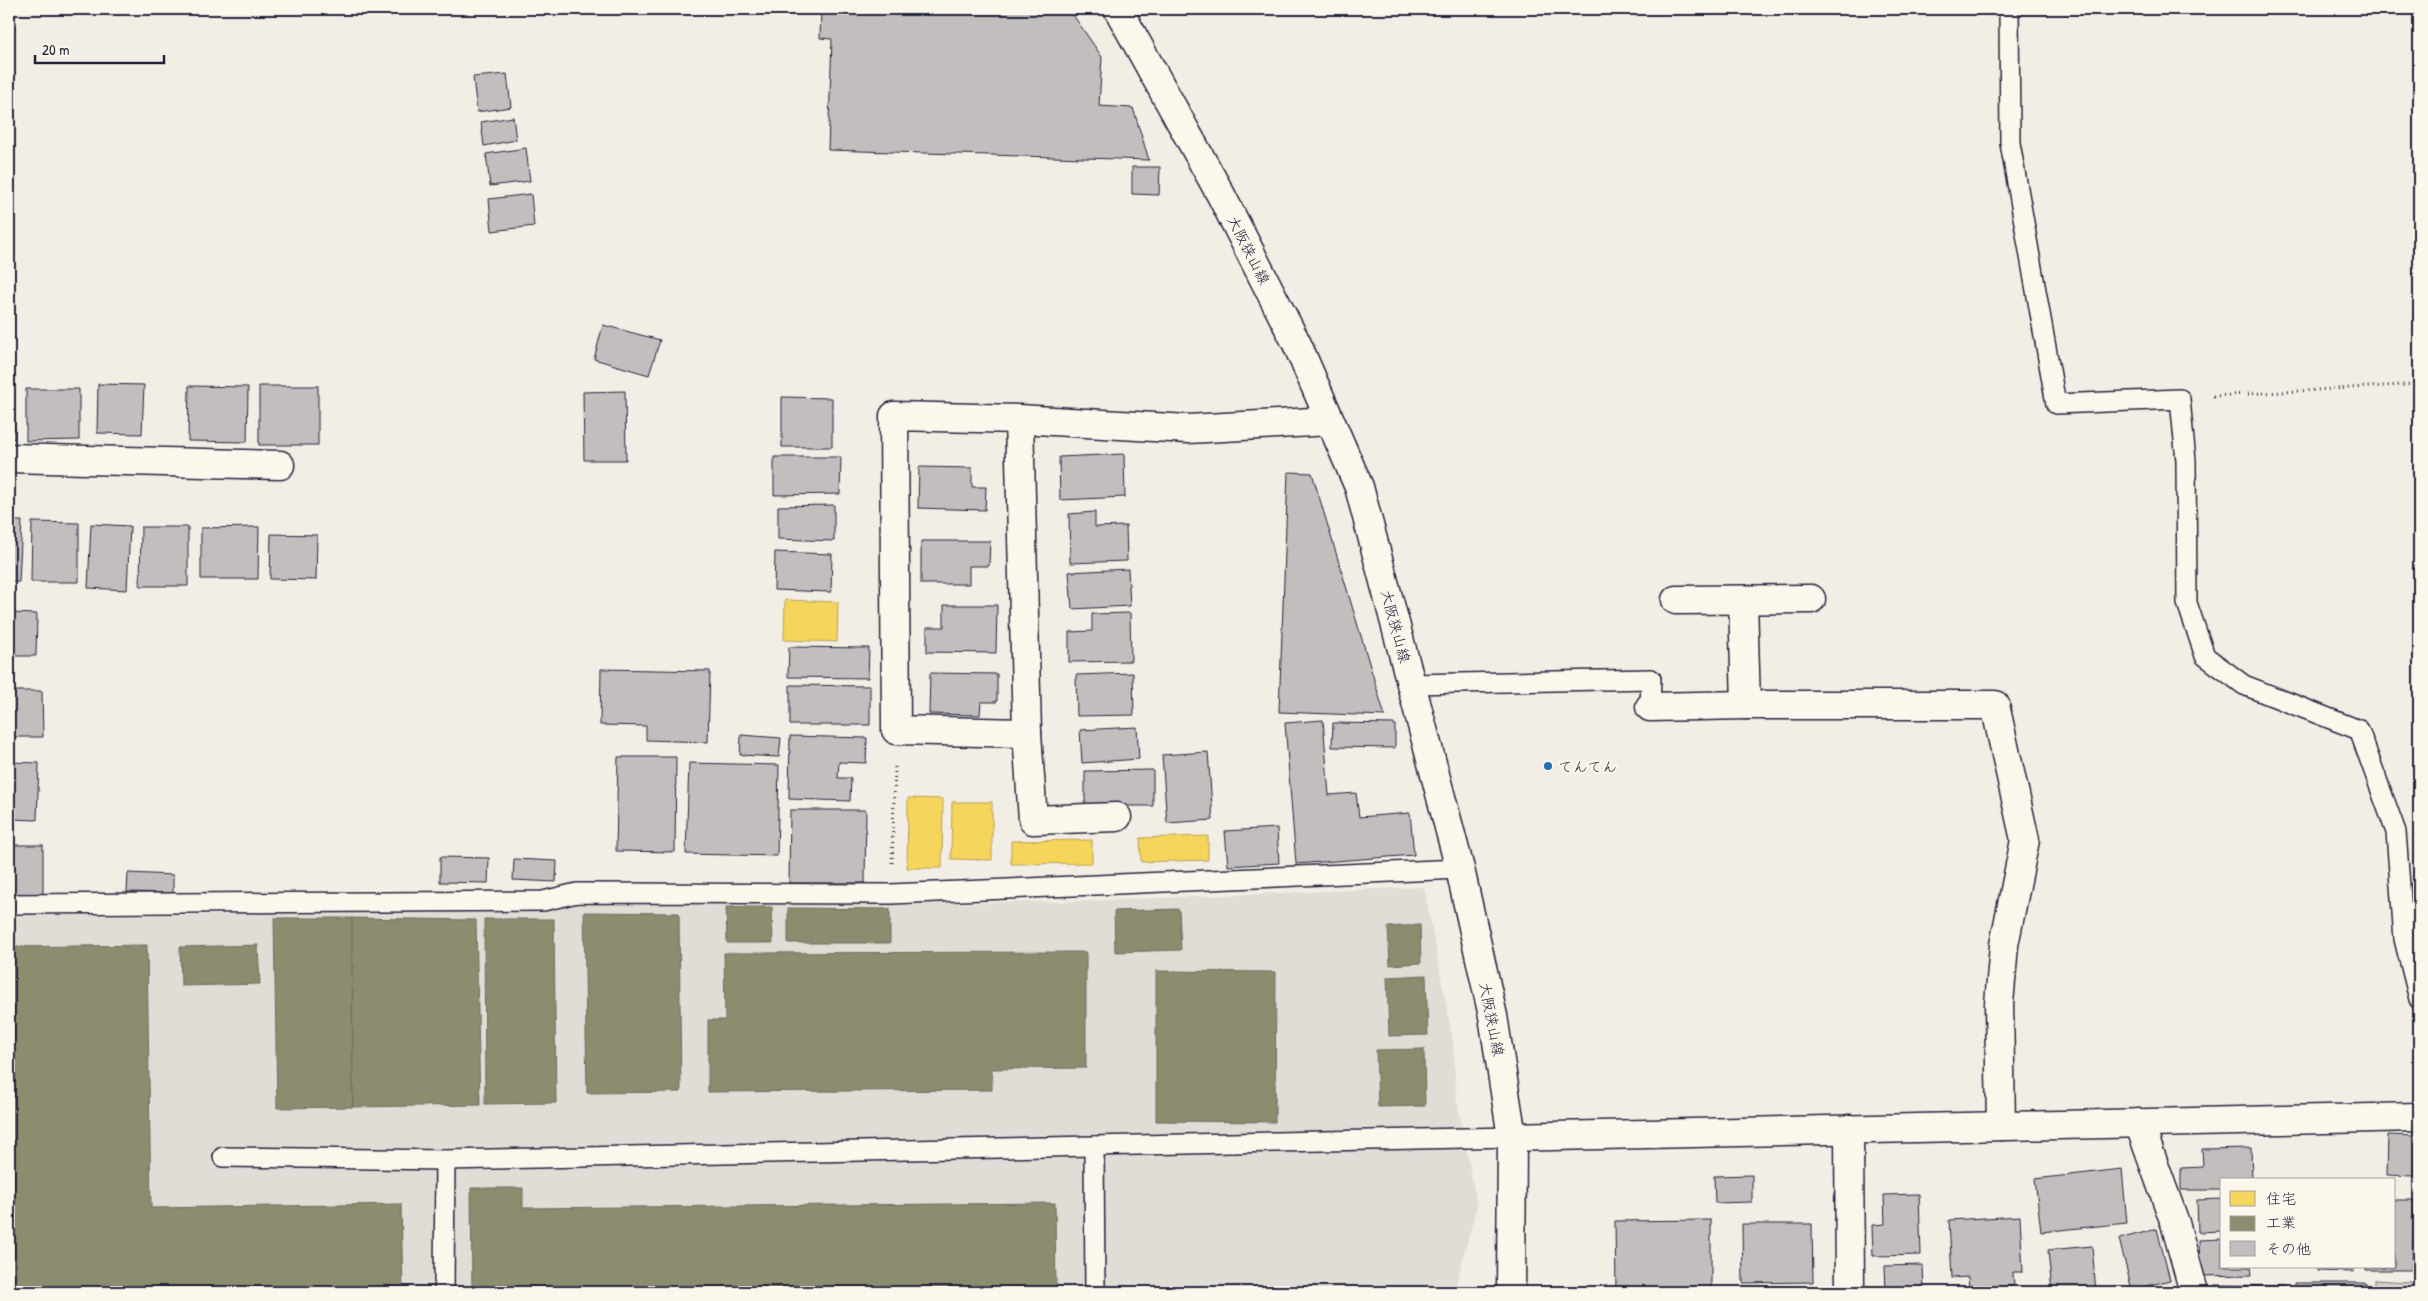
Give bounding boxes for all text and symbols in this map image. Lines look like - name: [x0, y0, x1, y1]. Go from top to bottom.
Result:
- scale bar: [35, 32, 164, 64]
- text: 20 m: [42, 39, 69, 60]
- street label: 大阪狭山線: [1223, 212, 1275, 288]
- street label: 大阪狭山線: [1376, 587, 1416, 665]
- place label: てんてん: [1558, 756, 1617, 777]
- marker: てんてん: [1542, 760, 1554, 772]
- street label: 大阪狭山線: [1475, 980, 1509, 1058]
- legend: [2220, 1178, 2396, 1268]
- text: 住宅: [2266, 1188, 2296, 1209]
- text: 工業: [2266, 1212, 2296, 1233]
- text: その他: [2266, 1238, 2311, 1259]

